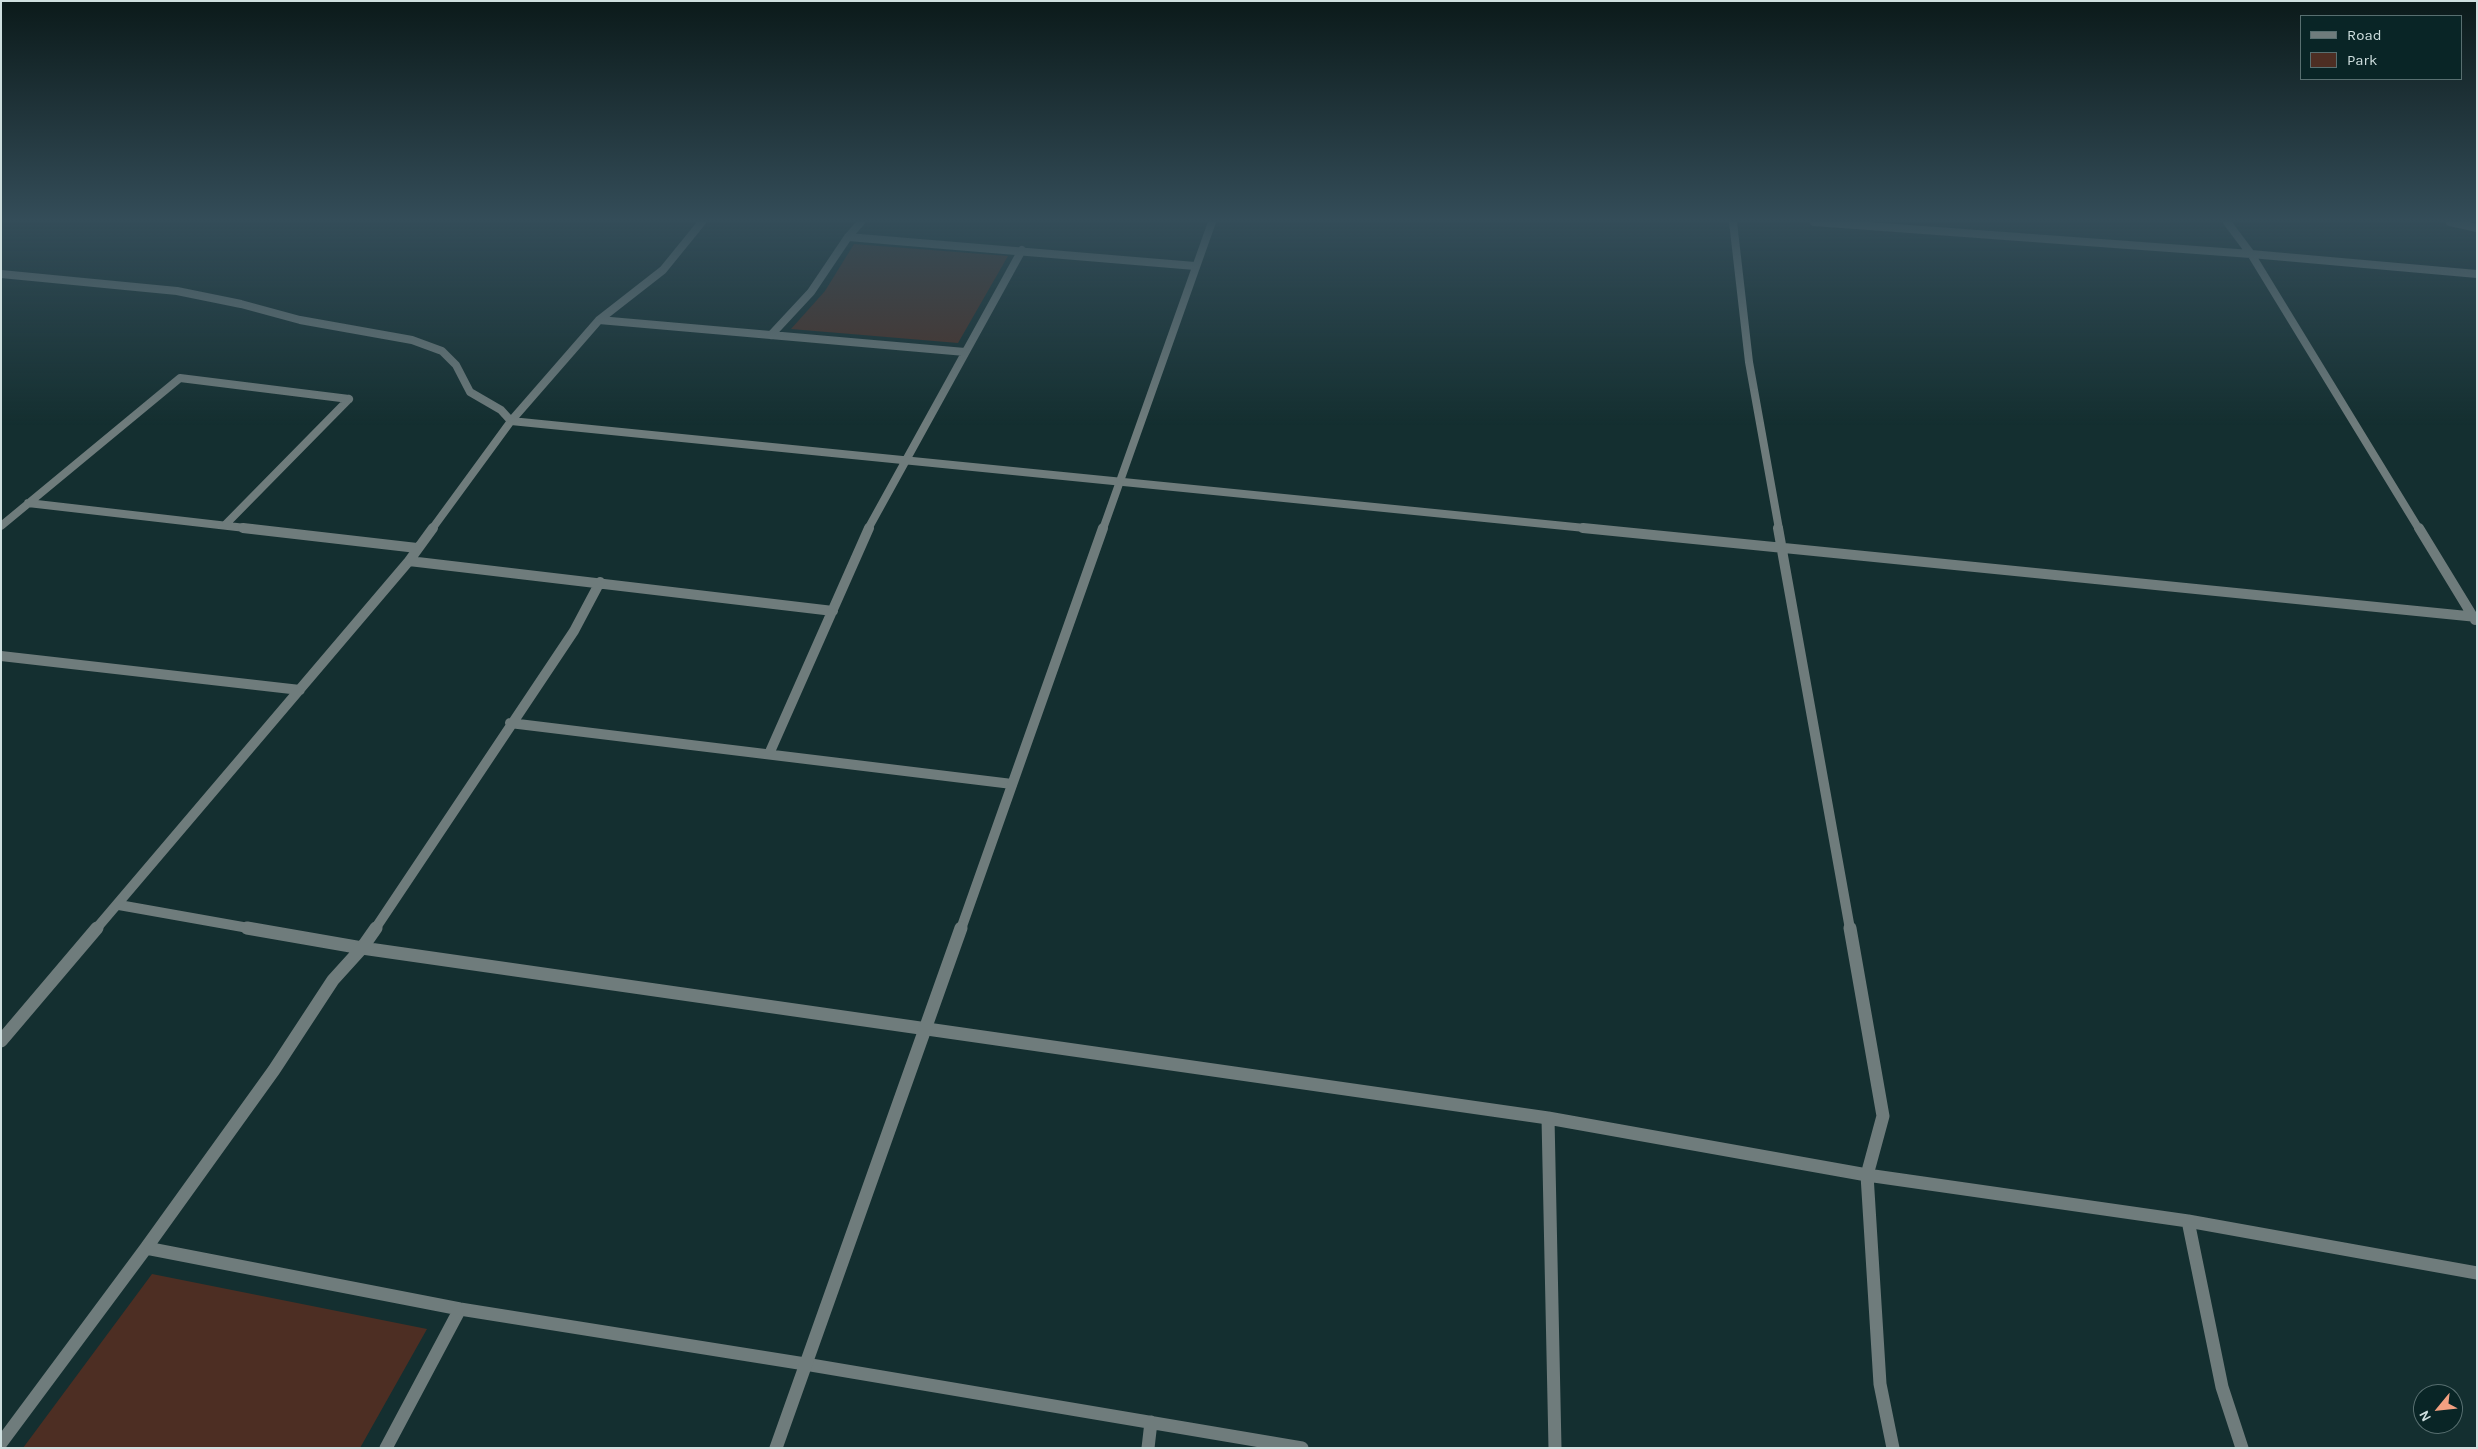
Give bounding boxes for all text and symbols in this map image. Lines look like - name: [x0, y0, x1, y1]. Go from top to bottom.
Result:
- legend: [2300, 15, 2463, 80]
- text: Road: [2347, 26, 2382, 44]
- text: Park: [2347, 51, 2377, 69]
- north arrow: [2413, 1384, 2463, 1434]
- text: N: [2415, 1407, 2435, 1424]

